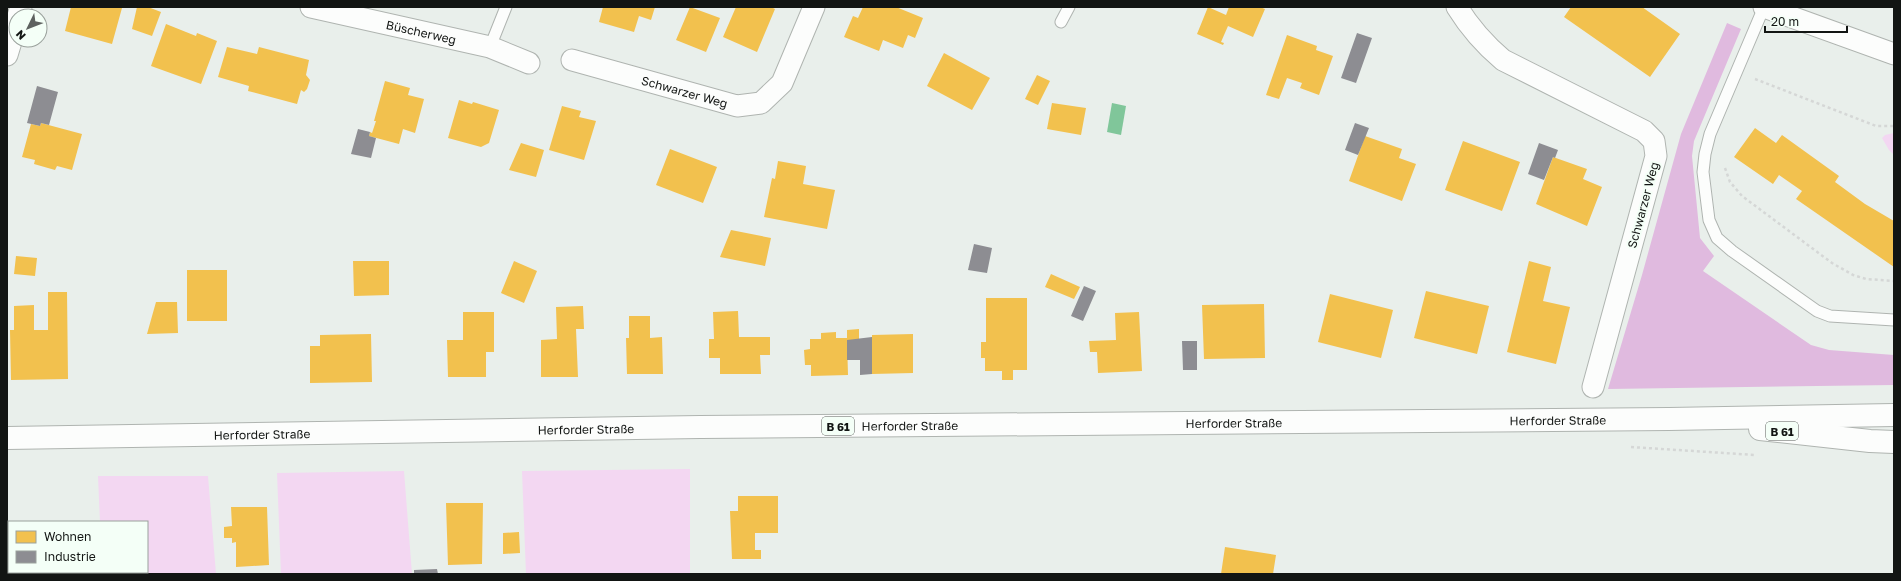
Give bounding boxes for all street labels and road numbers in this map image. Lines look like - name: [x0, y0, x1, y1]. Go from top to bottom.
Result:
- street label: Büscherweg: [385, 17, 458, 47]
- street label: Schwarzer Weg: [640, 72, 729, 111]
- street label: Schwarzer Weg: [1624, 160, 1662, 250]
- street label: Herforder Straße: [1509, 412, 1606, 428]
- street label: Herforder Straße: [1186, 415, 1282, 430]
- road number: B 61: [822, 417, 854, 435]
- street label: Herforder Straße: [862, 417, 958, 433]
- street label: Herforder Straße: [537, 421, 634, 437]
- road number: B 61: [1766, 422, 1798, 440]
- street label: Herforder Straße: [214, 426, 310, 442]

